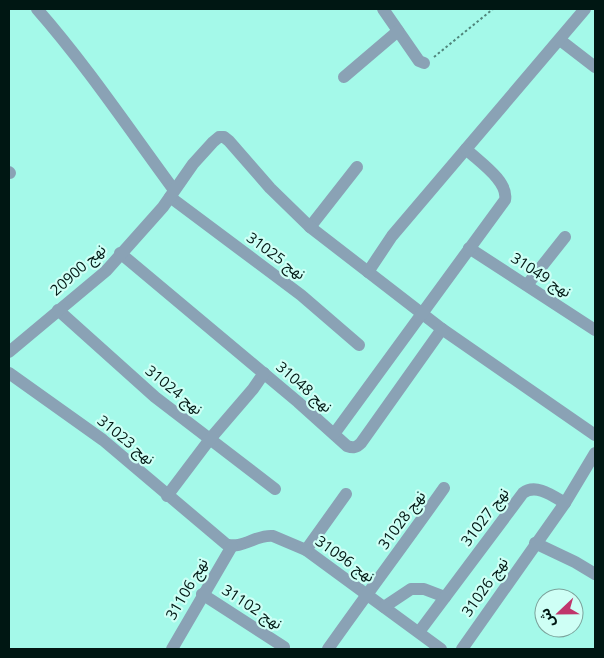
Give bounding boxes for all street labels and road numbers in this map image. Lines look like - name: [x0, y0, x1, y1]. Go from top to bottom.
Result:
- street label: نهج 31025: [241, 227, 310, 286]
- street label: نهج 20900: [45, 239, 111, 302]
- street label: نهج 31049: [506, 247, 576, 304]
- street label: نهج 31048: [270, 356, 337, 418]
- street label: نهج 31024: [140, 360, 207, 421]
- street label: نهج 31023: [92, 410, 159, 471]
- street label: نهج 31027: [456, 483, 515, 551]
- street label: نهج 31028: [373, 486, 432, 555]
- street label: نهج 31096: [310, 530, 379, 588]
- street label: نهج 31026: [456, 553, 514, 622]
- street label: نهج 31106: [160, 554, 214, 625]
- street label: نهج 31102: [217, 579, 287, 636]

